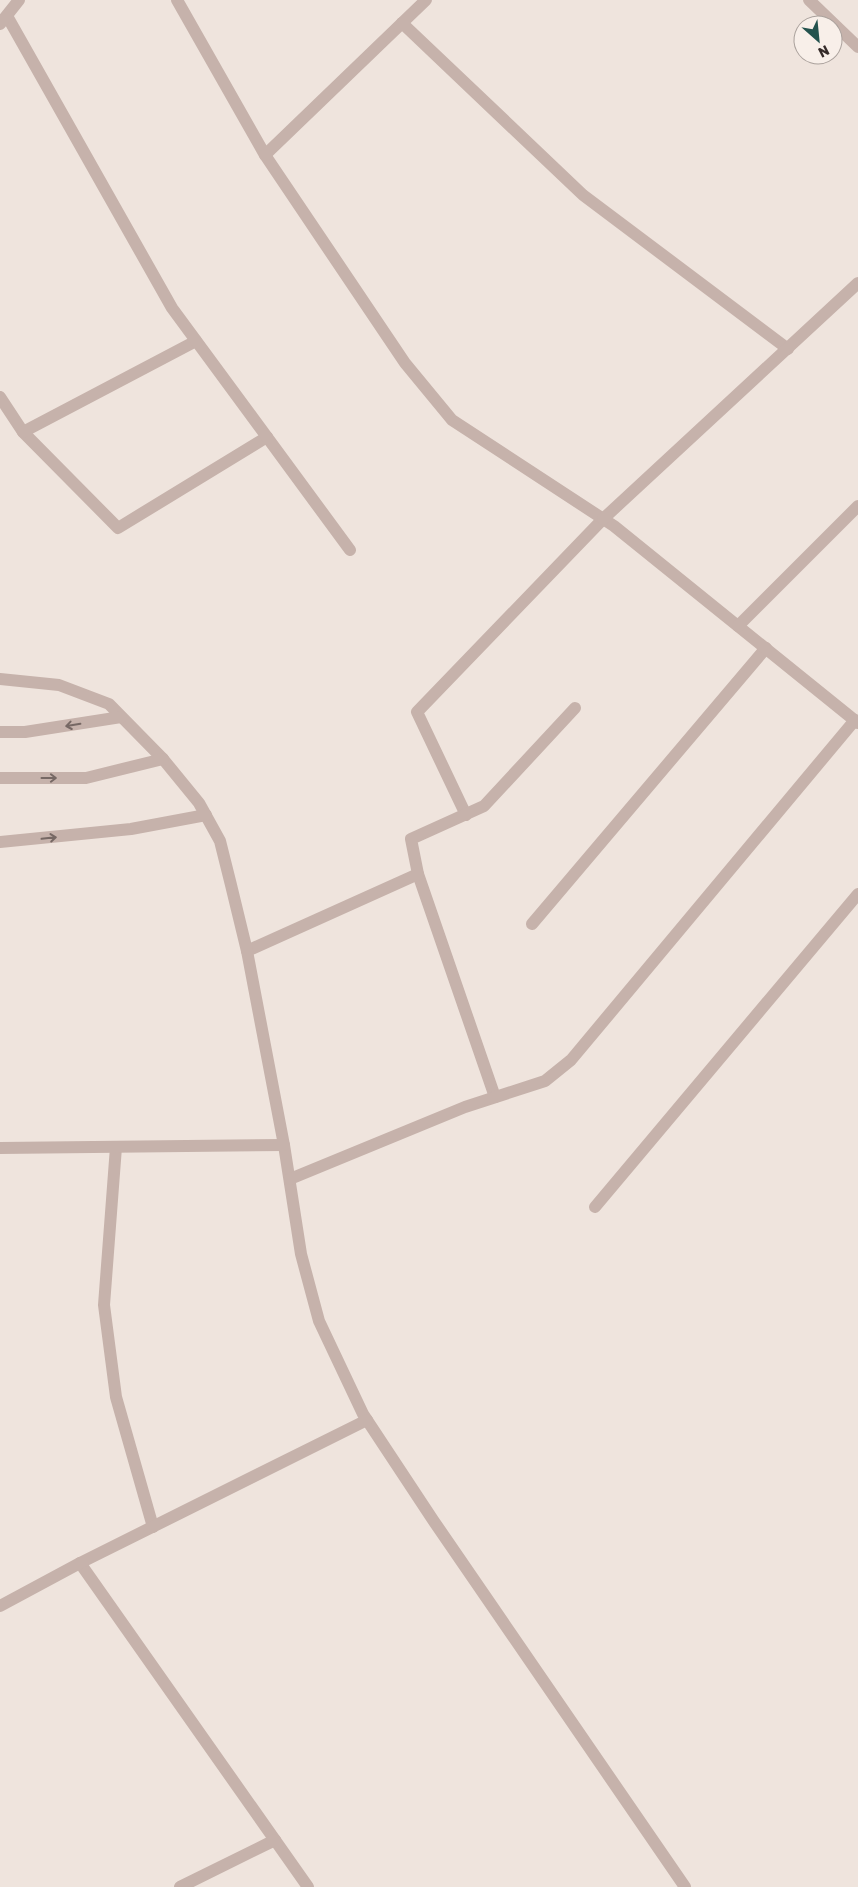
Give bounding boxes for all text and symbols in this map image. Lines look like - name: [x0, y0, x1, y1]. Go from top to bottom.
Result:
- north arrow: [793, 15, 843, 65]
- text: N: [815, 41, 832, 61]
- one-way arrow: [65, 720, 81, 730]
- one-way arrow: [40, 773, 56, 783]
- one-way arrow: [40, 833, 56, 843]

